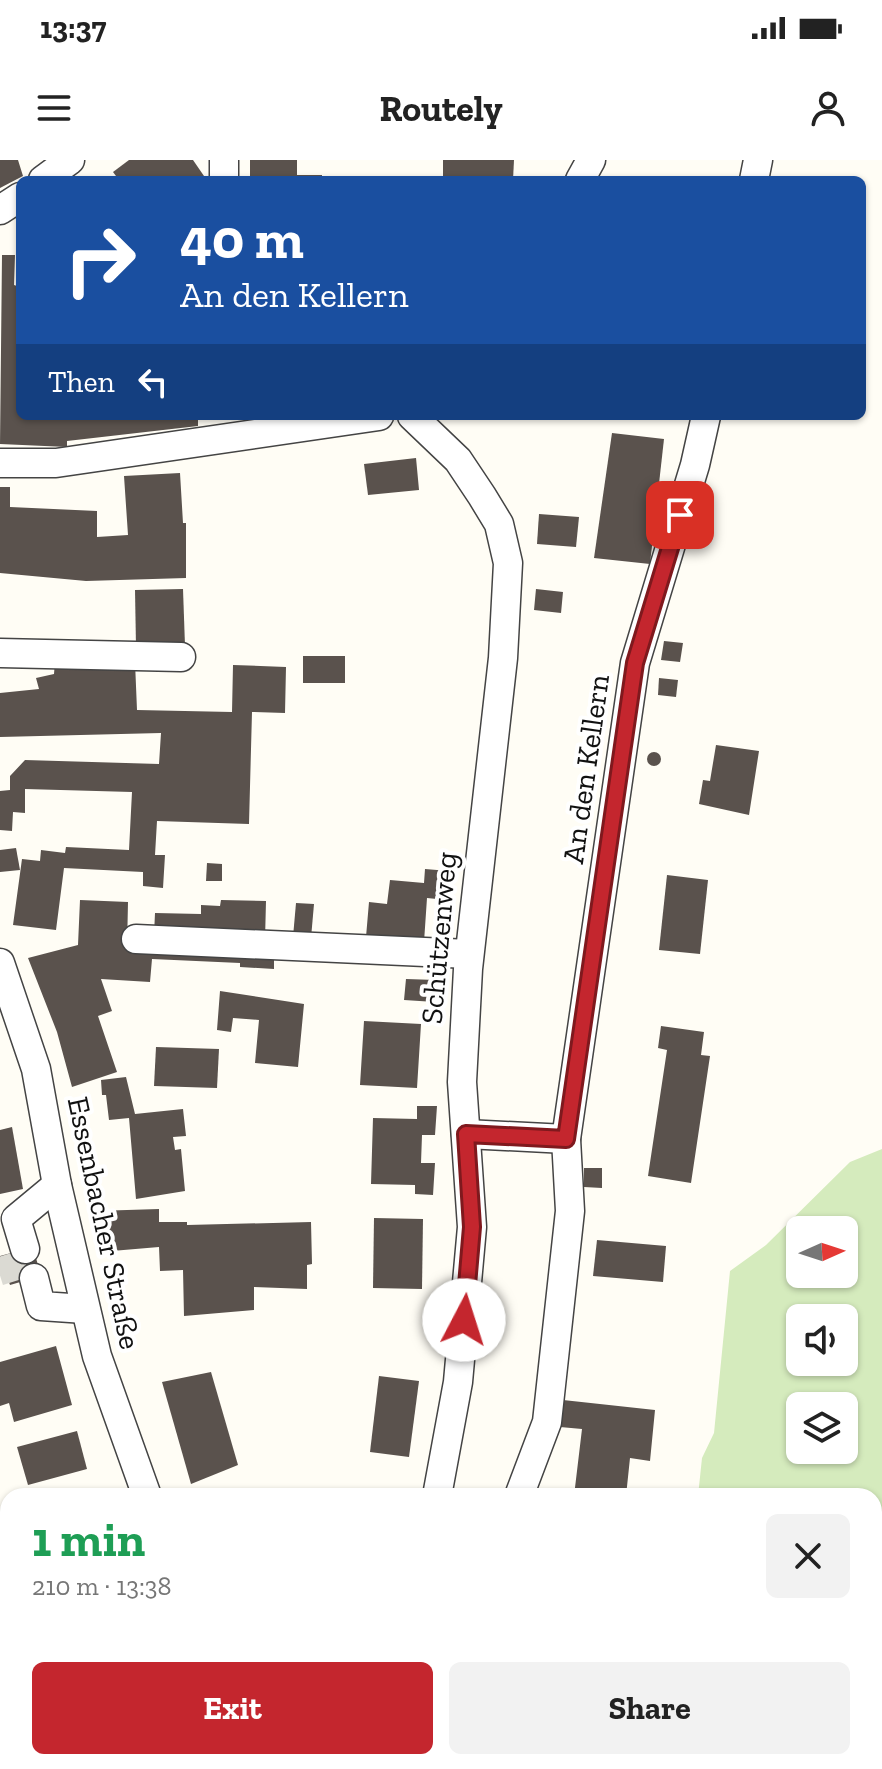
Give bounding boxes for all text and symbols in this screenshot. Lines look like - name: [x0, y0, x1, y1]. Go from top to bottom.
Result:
- text: 13:37: [40, 10, 106, 46]
- icon: menu: [32, 86, 76, 130]
- icon: person: [806, 86, 850, 130]
- text: Routely: [379, 87, 503, 130]
- text: 40 m: [180, 205, 304, 272]
- icon: right: [48, 208, 152, 312]
- text: An den Kellern: [180, 273, 409, 316]
- icon: left: [131, 360, 175, 404]
- text: Then: [48, 364, 115, 400]
- pin: [646, 481, 714, 549]
- icon: arrive: [658, 493, 702, 537]
- street label: An den Kellern: [555, 672, 617, 866]
- street label: Schützenweg: [414, 851, 464, 1025]
- street label: Essenbacher Straße: [60, 1093, 148, 1353]
- north arrow: [786, 1216, 858, 1288]
- map controls: [786, 1216, 858, 1464]
- position arrow: [422, 1278, 506, 1362]
- button: sound: [786, 1304, 858, 1376]
- button: layers: [786, 1392, 858, 1464]
- text: 1 min: [32, 1511, 145, 1568]
- button: close: [766, 1514, 850, 1598]
- text: 210 m · 13:38: [32, 1570, 171, 1602]
- button: Exit: [32, 1662, 433, 1754]
- button: Share: [449, 1662, 850, 1754]

